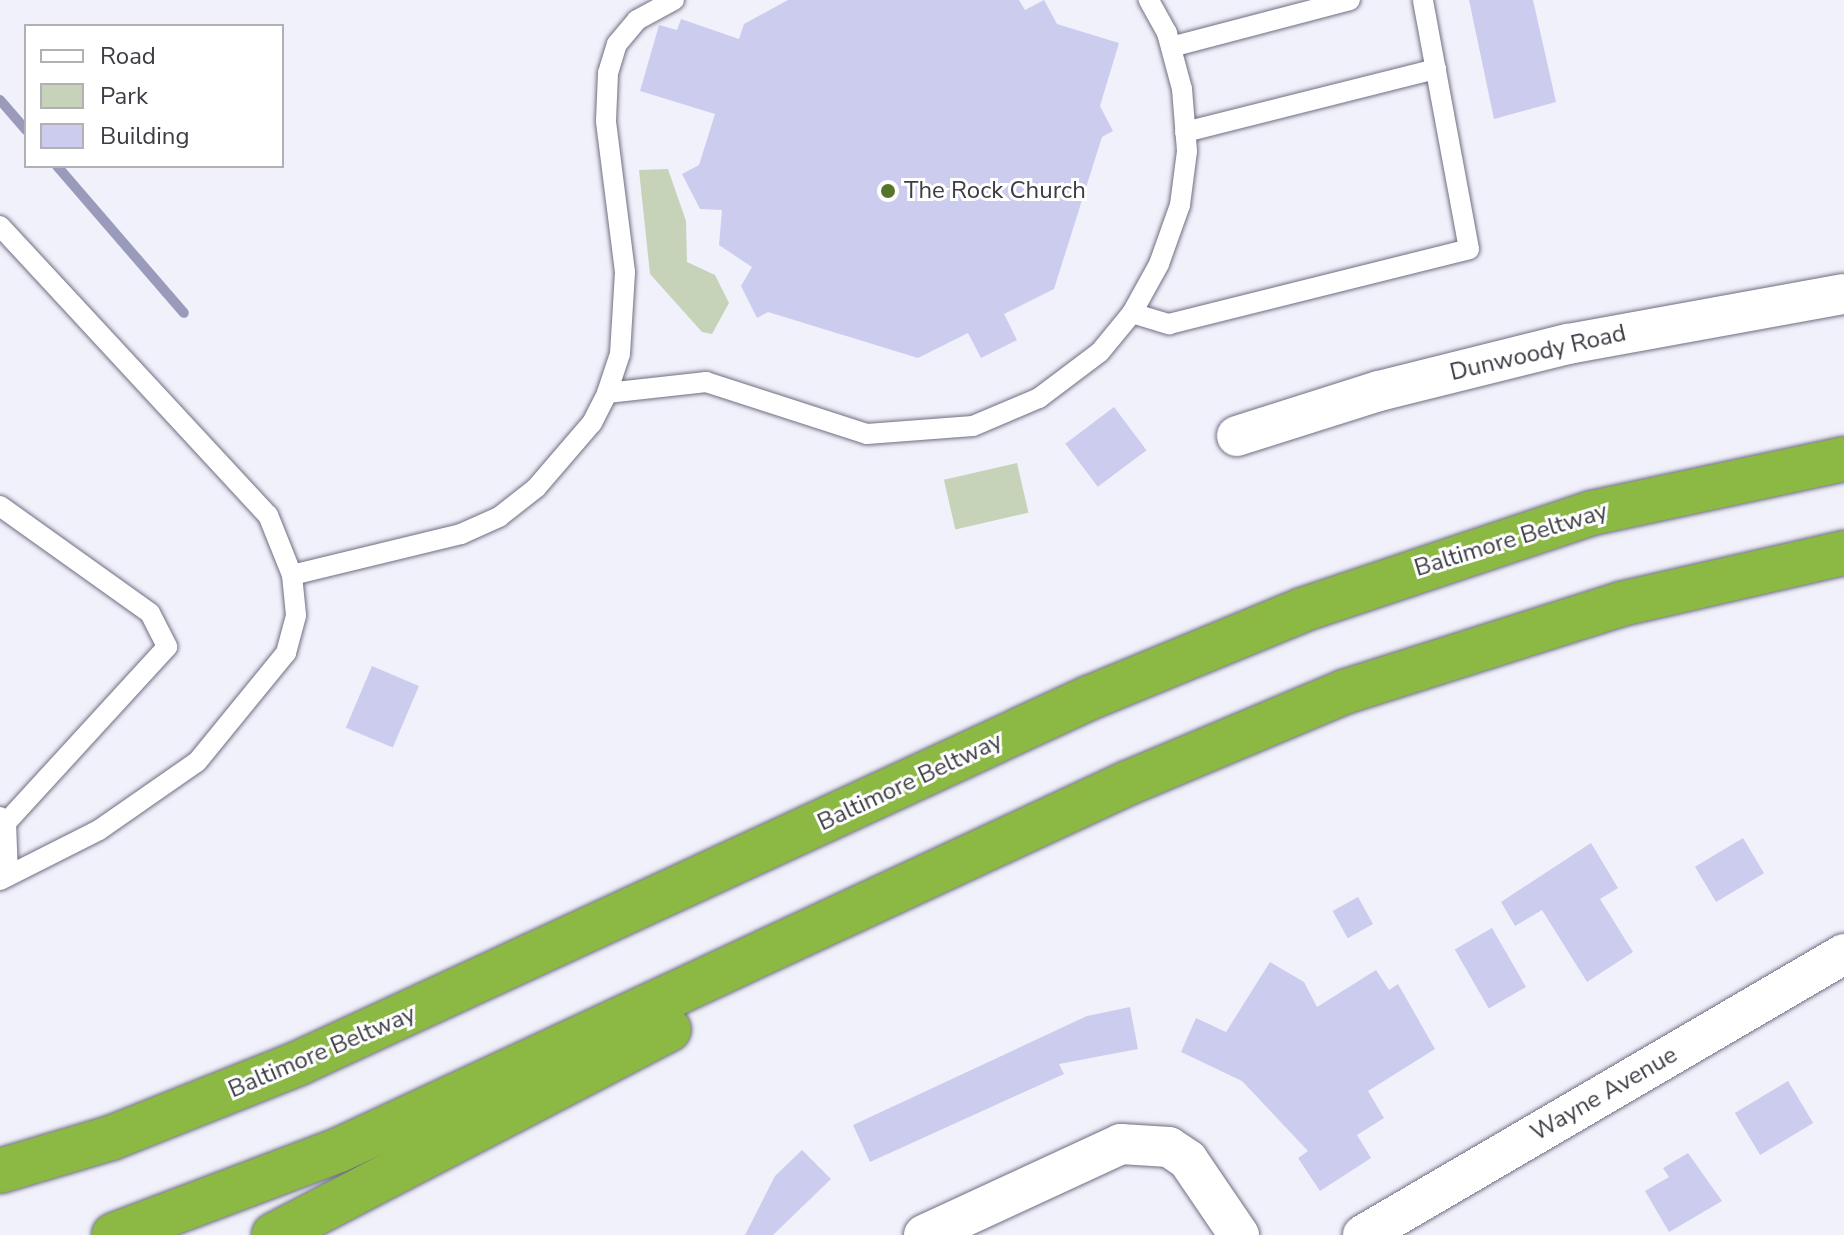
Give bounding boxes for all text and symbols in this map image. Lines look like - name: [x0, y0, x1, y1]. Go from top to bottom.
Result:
- legend: [24, 24, 284, 168]
- text: Road: [100, 40, 156, 72]
- text: Park: [100, 80, 148, 112]
- text: Building: [100, 120, 190, 152]
- place label: The Rock Church: [904, 177, 1086, 205]
- marker: The Rock Church: [879, 182, 897, 200]
- street label: Dunwoody Road: [1447, 319, 1629, 387]
- street label: Baltimore Beltway: [1411, 497, 1611, 583]
- street label: Baltimore Beltway: [813, 727, 1007, 837]
- street label: Baltimore Beltway: [224, 1000, 420, 1104]
- street label: Wayne Avenue: [1526, 1040, 1682, 1148]

